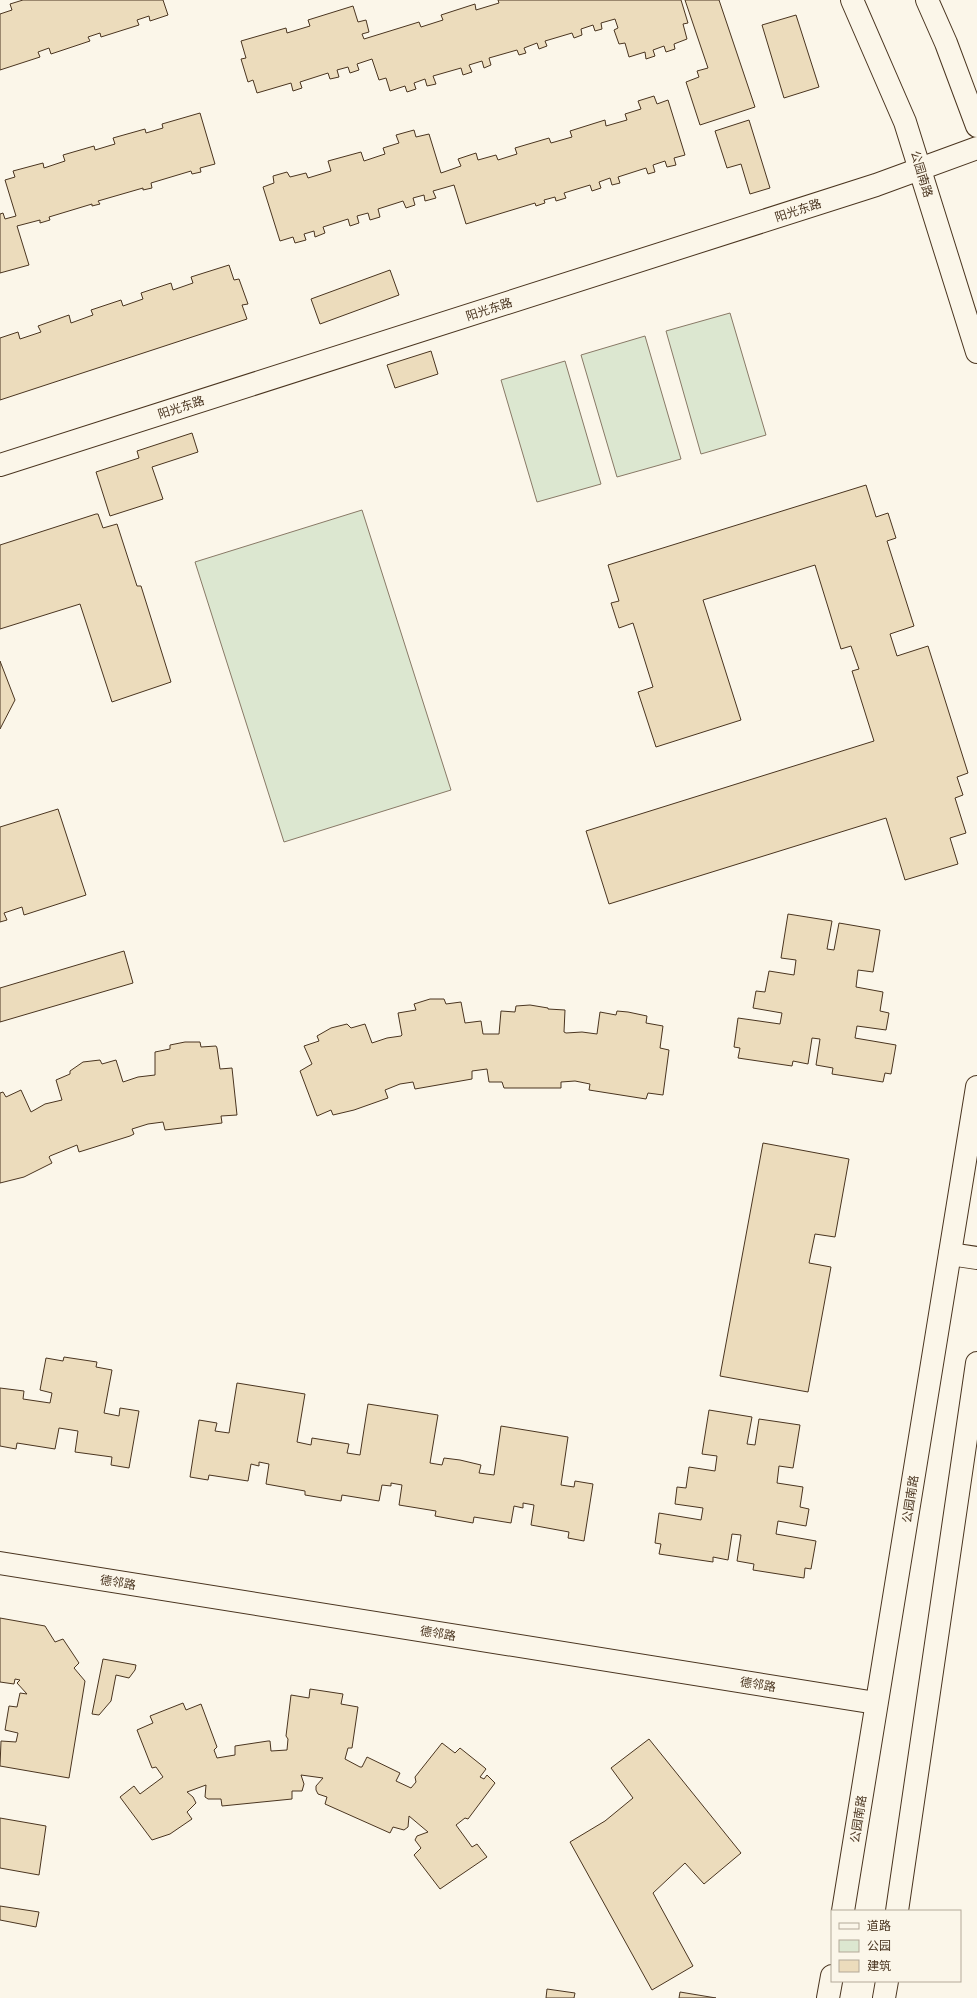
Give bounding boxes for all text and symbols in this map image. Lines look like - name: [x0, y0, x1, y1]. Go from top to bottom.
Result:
- street label: 公园南路: [906, 148, 938, 200]
- street label: 阳光东路: [772, 194, 824, 226]
- street label: 阳光东路: [463, 293, 515, 325]
- street label: 阳光东路: [155, 391, 207, 423]
- street label: 公园南路: [897, 1474, 923, 1524]
- street label: 德邻路: [99, 1570, 137, 1594]
- street label: 德邻路: [419, 1621, 457, 1645]
- street label: 德邻路: [739, 1672, 777, 1696]
- street label: 公园南路: [845, 1794, 871, 1844]
- legend: [831, 1910, 961, 1982]
- text: 道路: [867, 1916, 891, 1935]
- text: 公园: [867, 1936, 891, 1955]
- text: 建筑: [867, 1956, 891, 1975]

